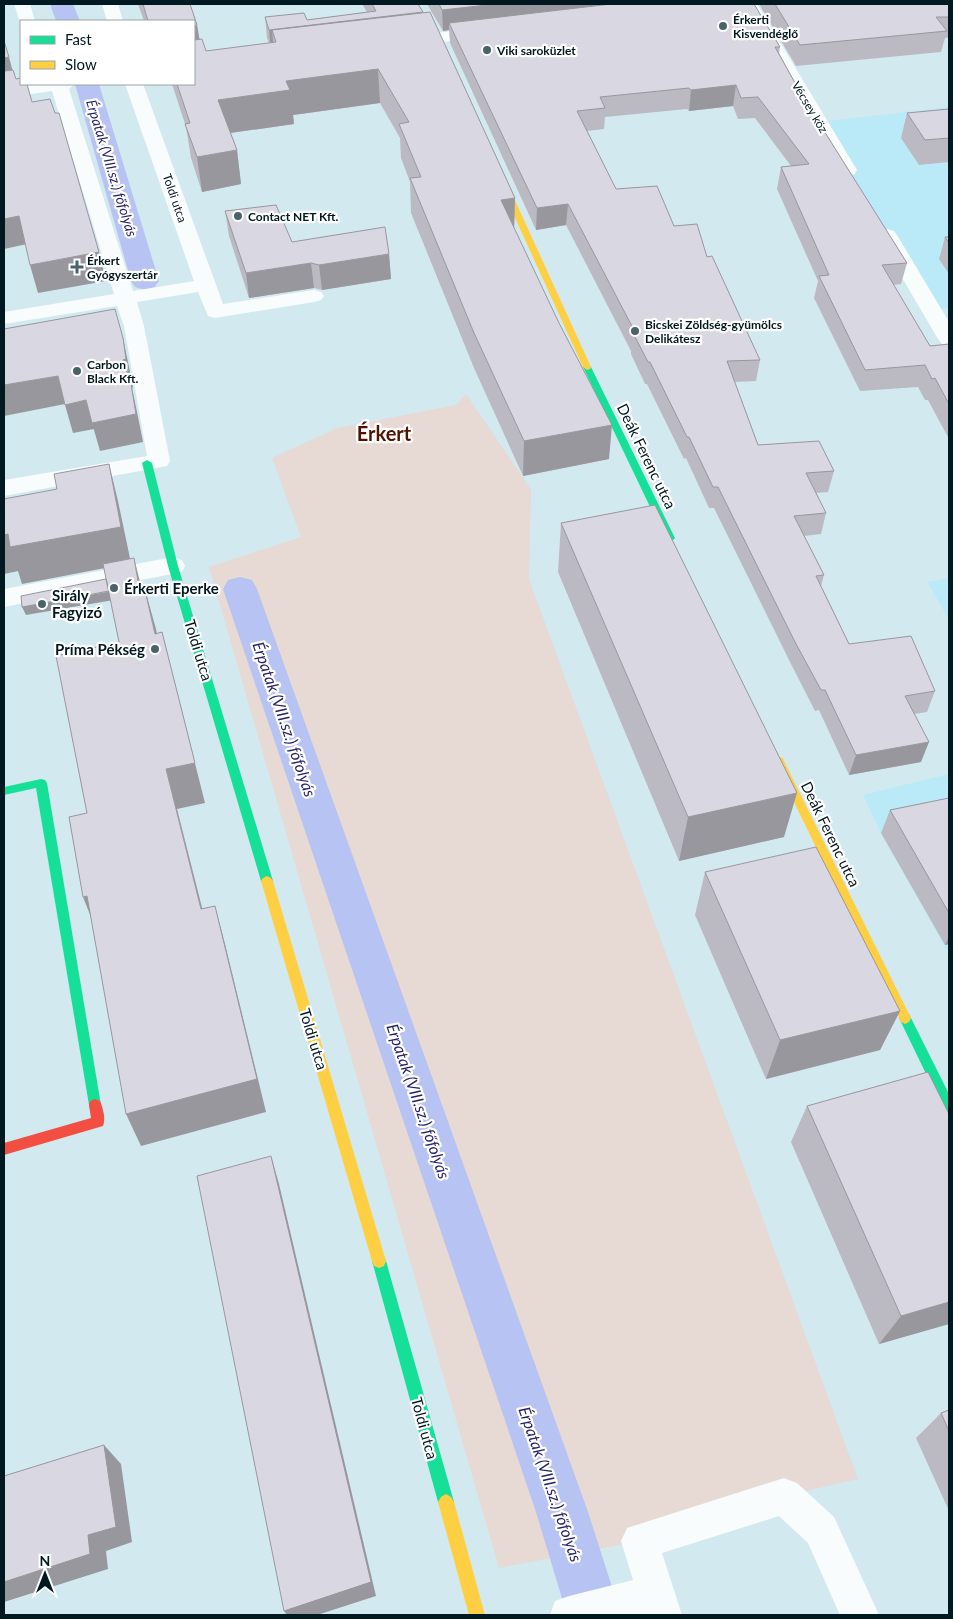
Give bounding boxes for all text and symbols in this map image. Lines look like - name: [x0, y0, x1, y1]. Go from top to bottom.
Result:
- place label: Érkerti Kisvendéglő: [733, 12, 798, 41]
- legend: [20, 20, 195, 85]
- marker: Érkerti Kisvendéglő: [717, 20, 729, 32]
- text: Fast: [65, 30, 92, 48]
- place label: Viki saroküzlet: [496, 43, 576, 58]
- marker: Viki saroküzlet: [481, 44, 493, 56]
- text: Slow: [65, 55, 97, 73]
- street label: Vécsey köz: [789, 78, 832, 136]
- water label: Érpatak (VIII.sz.) főfolyás: [83, 97, 141, 239]
- street label: Toldi utca: [160, 172, 190, 224]
- place label: Contact NET Kft.: [248, 209, 338, 224]
- marker: Contact NET Kft.: [232, 210, 244, 222]
- place label: Érkert Gyógyszertár: [87, 253, 158, 282]
- marker: Érkert Gyógyszertár: [71, 261, 83, 273]
- place label: Bicskei Zöldség-gyümölcs Delikátesz: [645, 317, 782, 346]
- marker: Bicskei Zöldség-gyümölcs Delikátesz: [629, 325, 641, 337]
- place label: Carbon Black Kft.: [87, 357, 138, 386]
- marker: Carbon Black Kft.: [71, 365, 83, 377]
- street label: Deák Ferenc utca: [614, 401, 680, 511]
- district label: Érkert: [357, 421, 412, 445]
- place label: Érkerti Eperke: [124, 579, 219, 597]
- marker: Érkerti Eperke: [108, 582, 120, 594]
- place label: Sirály Fagyizó: [52, 586, 102, 621]
- marker: Sirály Fagyizó: [36, 598, 48, 610]
- street label: Toldi utca: [181, 617, 217, 683]
- water label: Érpatak (VIII.sz.) főfolyás: [250, 639, 321, 800]
- place label: Príma Pékség: [55, 640, 145, 658]
- marker: Príma Pékség: [149, 643, 161, 655]
- street label: Deák Ferenc utca: [798, 779, 864, 889]
- street label: Toldi utca: [296, 1006, 332, 1072]
- water label: Érpatak (VIII.sz.) főfolyás: [384, 1021, 455, 1182]
- street label: Toldi utca: [408, 1395, 442, 1461]
- water label: Érpatak (VIII.sz.) főfolyás: [516, 1404, 587, 1565]
- north arrow: [20, 1549, 70, 1599]
- text: N: [40, 1552, 50, 1569]

